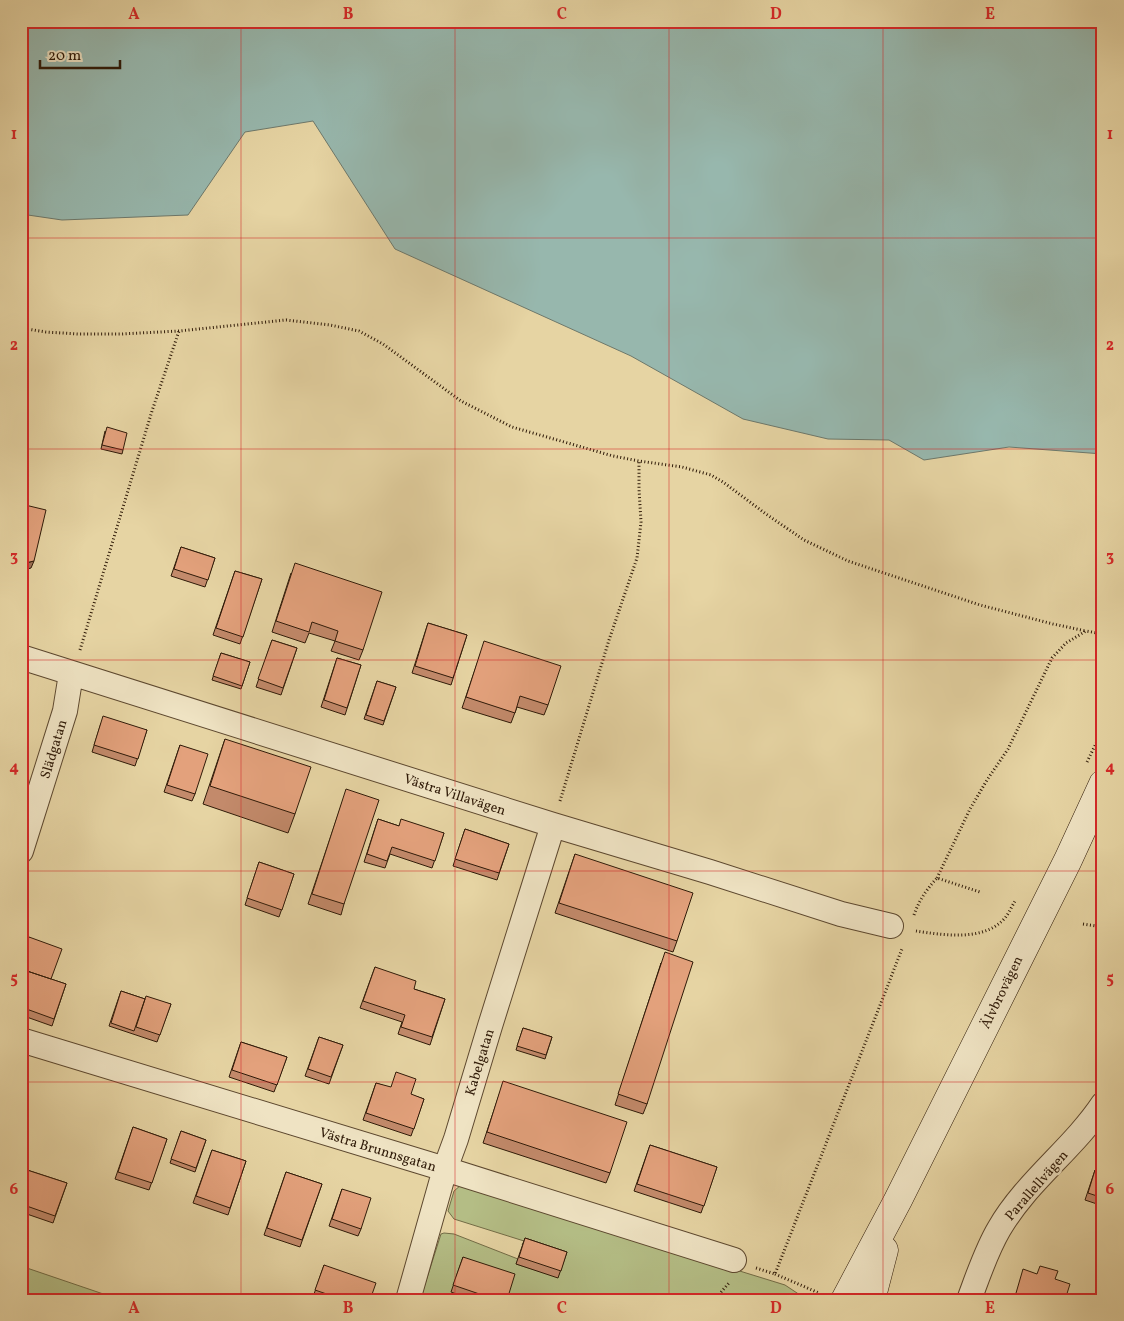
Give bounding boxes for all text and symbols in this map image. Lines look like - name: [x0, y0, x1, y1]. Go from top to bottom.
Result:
- text: A: [128, 4, 140, 26]
- text: B: [343, 4, 354, 26]
- text: C: [557, 4, 567, 26]
- text: D: [770, 4, 782, 26]
- text: E: [985, 4, 995, 26]
- scale bar: [40, 38, 120, 70]
- text: 20 m: [48, 46, 81, 67]
- text: 1: [11, 124, 17, 146]
- text: 1: [1107, 124, 1113, 146]
- text: 2: [10, 335, 18, 357]
- text: 2: [1106, 335, 1114, 357]
- text: 3: [10, 546, 18, 568]
- text: 3: [1106, 546, 1114, 568]
- street label: Slädgatan: [36, 718, 72, 781]
- text: 4: [9, 757, 19, 779]
- text: 4: [1105, 757, 1115, 779]
- street label: Västra Villavägen: [401, 770, 508, 821]
- street label: Älvbrovägen: [977, 953, 1028, 1032]
- text: 5: [10, 968, 18, 990]
- text: 5: [1106, 968, 1114, 990]
- street label: Kabelgatan: [461, 1027, 500, 1098]
- street label: Västra Brunnsgatan: [317, 1124, 438, 1177]
- street label: Parallellvägen: [1001, 1147, 1073, 1225]
- text: 6: [10, 1179, 19, 1201]
- text: 6: [1106, 1179, 1115, 1201]
- text: A: [128, 1298, 140, 1320]
- text: B: [343, 1298, 354, 1320]
- text: C: [557, 1298, 567, 1320]
- text: D: [770, 1298, 782, 1320]
- text: E: [985, 1298, 995, 1320]

